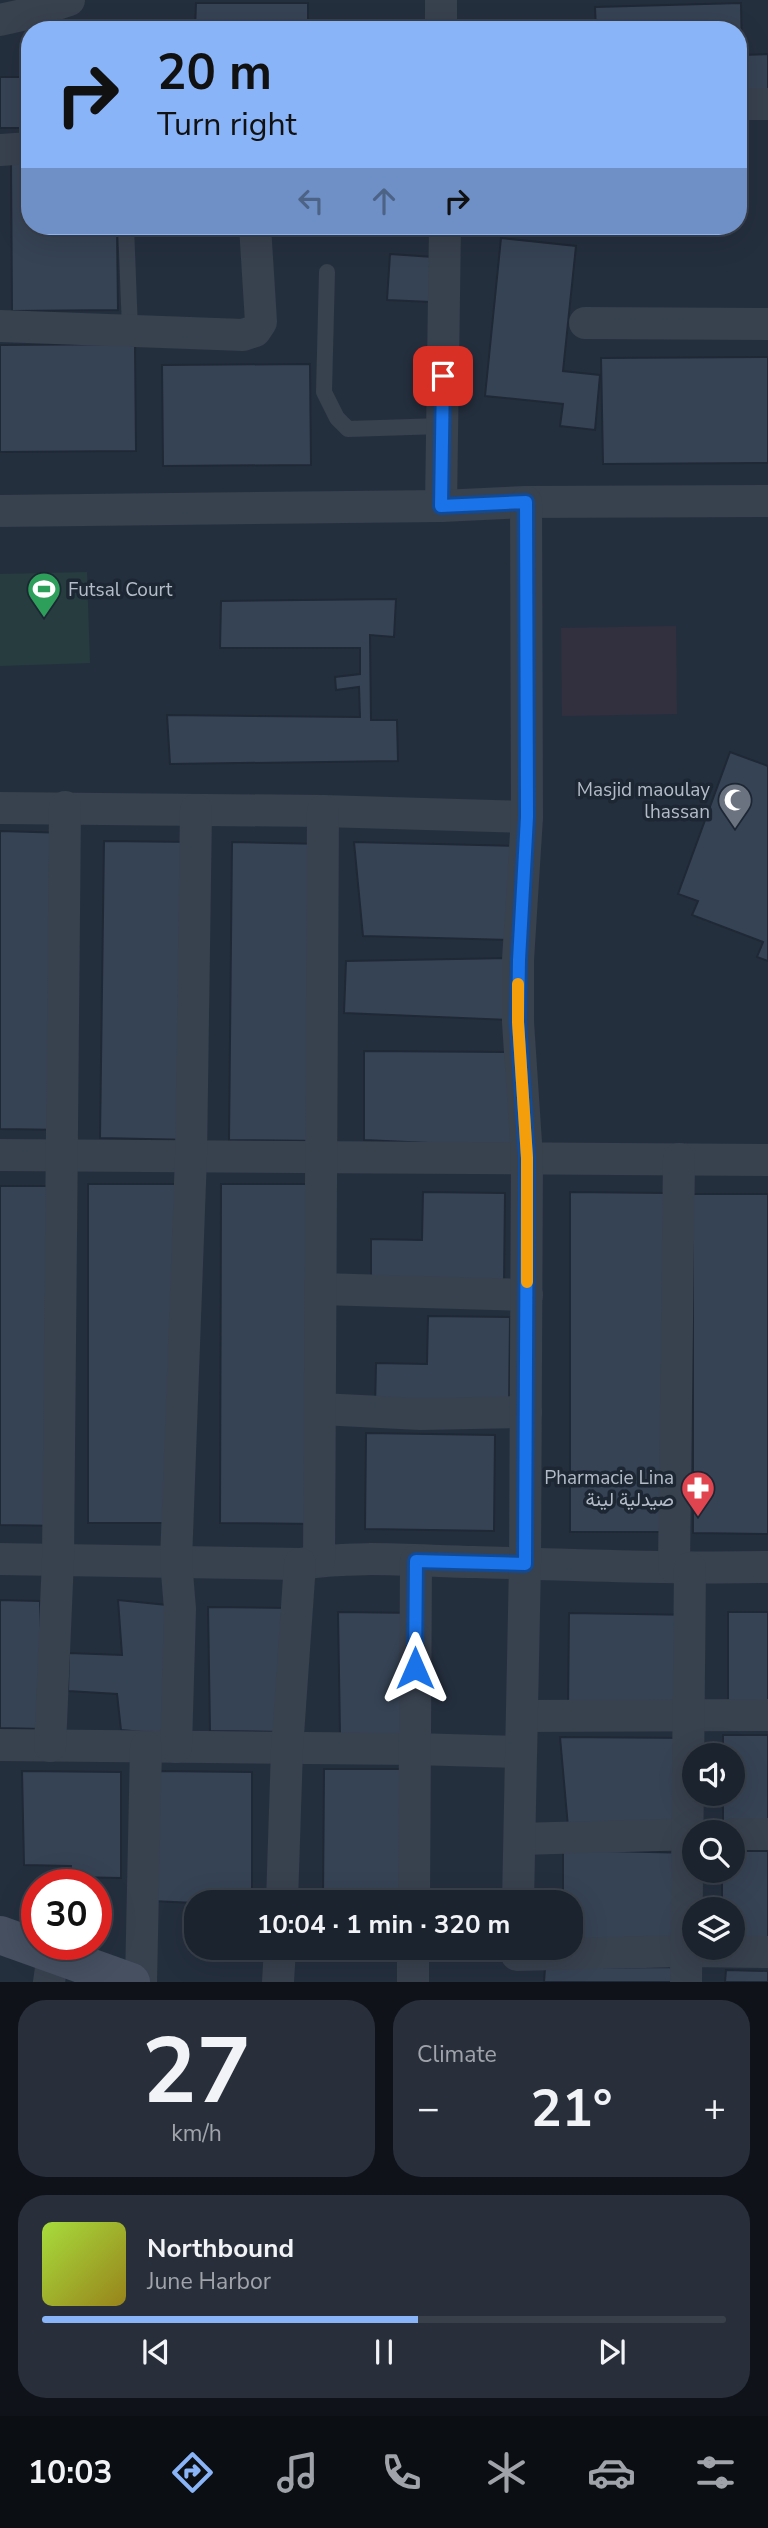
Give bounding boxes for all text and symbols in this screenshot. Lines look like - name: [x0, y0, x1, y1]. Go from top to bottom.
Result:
- text: 20 m: [157, 39, 272, 106]
- icon: right: [42, 49, 133, 140]
- text: Turn right: [157, 103, 297, 146]
- icon: left: [292, 182, 330, 220]
- icon: ahead: [365, 182, 403, 220]
- icon: right: [438, 182, 476, 220]
- pin: [413, 346, 473, 406]
- icon: arrive: [424, 357, 462, 395]
- sports icon: Futsal Court: [25, 570, 63, 619]
- place label: Futsal Court: [68, 577, 173, 603]
- place label: Masjid maoulay lhassan: [577, 777, 710, 825]
- mosque icon: Masjid maoulay lhassan: [716, 781, 754, 830]
- place label: Pharmacie Lina صيدلية لينة: [544, 1465, 674, 1513]
- pharmacy icon: Pharmacie Lina صيدلية لينة: [679, 1469, 717, 1518]
- position arrow: [378, 1631, 452, 1705]
- map controls: [682, 1743, 745, 1960]
- button: sound: [682, 1743, 745, 1806]
- button: search: [682, 1820, 745, 1883]
- speed limit sign: 30: [21, 1869, 112, 1960]
- button: layers: [682, 1897, 745, 1960]
- text: 10:04 · 1 min · 320 m: [257, 1907, 510, 1942]
- text: 27: [142, 2010, 251, 2134]
- text: Climate: [417, 2039, 497, 2070]
- text: 21°: [530, 2073, 613, 2144]
- text: −: [417, 2083, 440, 2134]
- text: +: [703, 2083, 726, 2134]
- text: km/h: [171, 2118, 222, 2149]
- text: Northbound: [147, 2231, 294, 2266]
- text: June Harbor: [147, 2266, 271, 2297]
- icon: previous: [137, 2333, 175, 2371]
- icon: pause: [365, 2333, 403, 2371]
- icon: next: [593, 2333, 631, 2371]
- icon: directions: [168, 2448, 217, 2497]
- icon: music: [273, 2448, 322, 2497]
- icon: phone: [377, 2448, 426, 2497]
- icon: climate: [482, 2448, 531, 2497]
- icon: car: [587, 2448, 636, 2497]
- icon: filters: [691, 2448, 740, 2497]
- text: 10:03: [28, 2451, 113, 2494]

